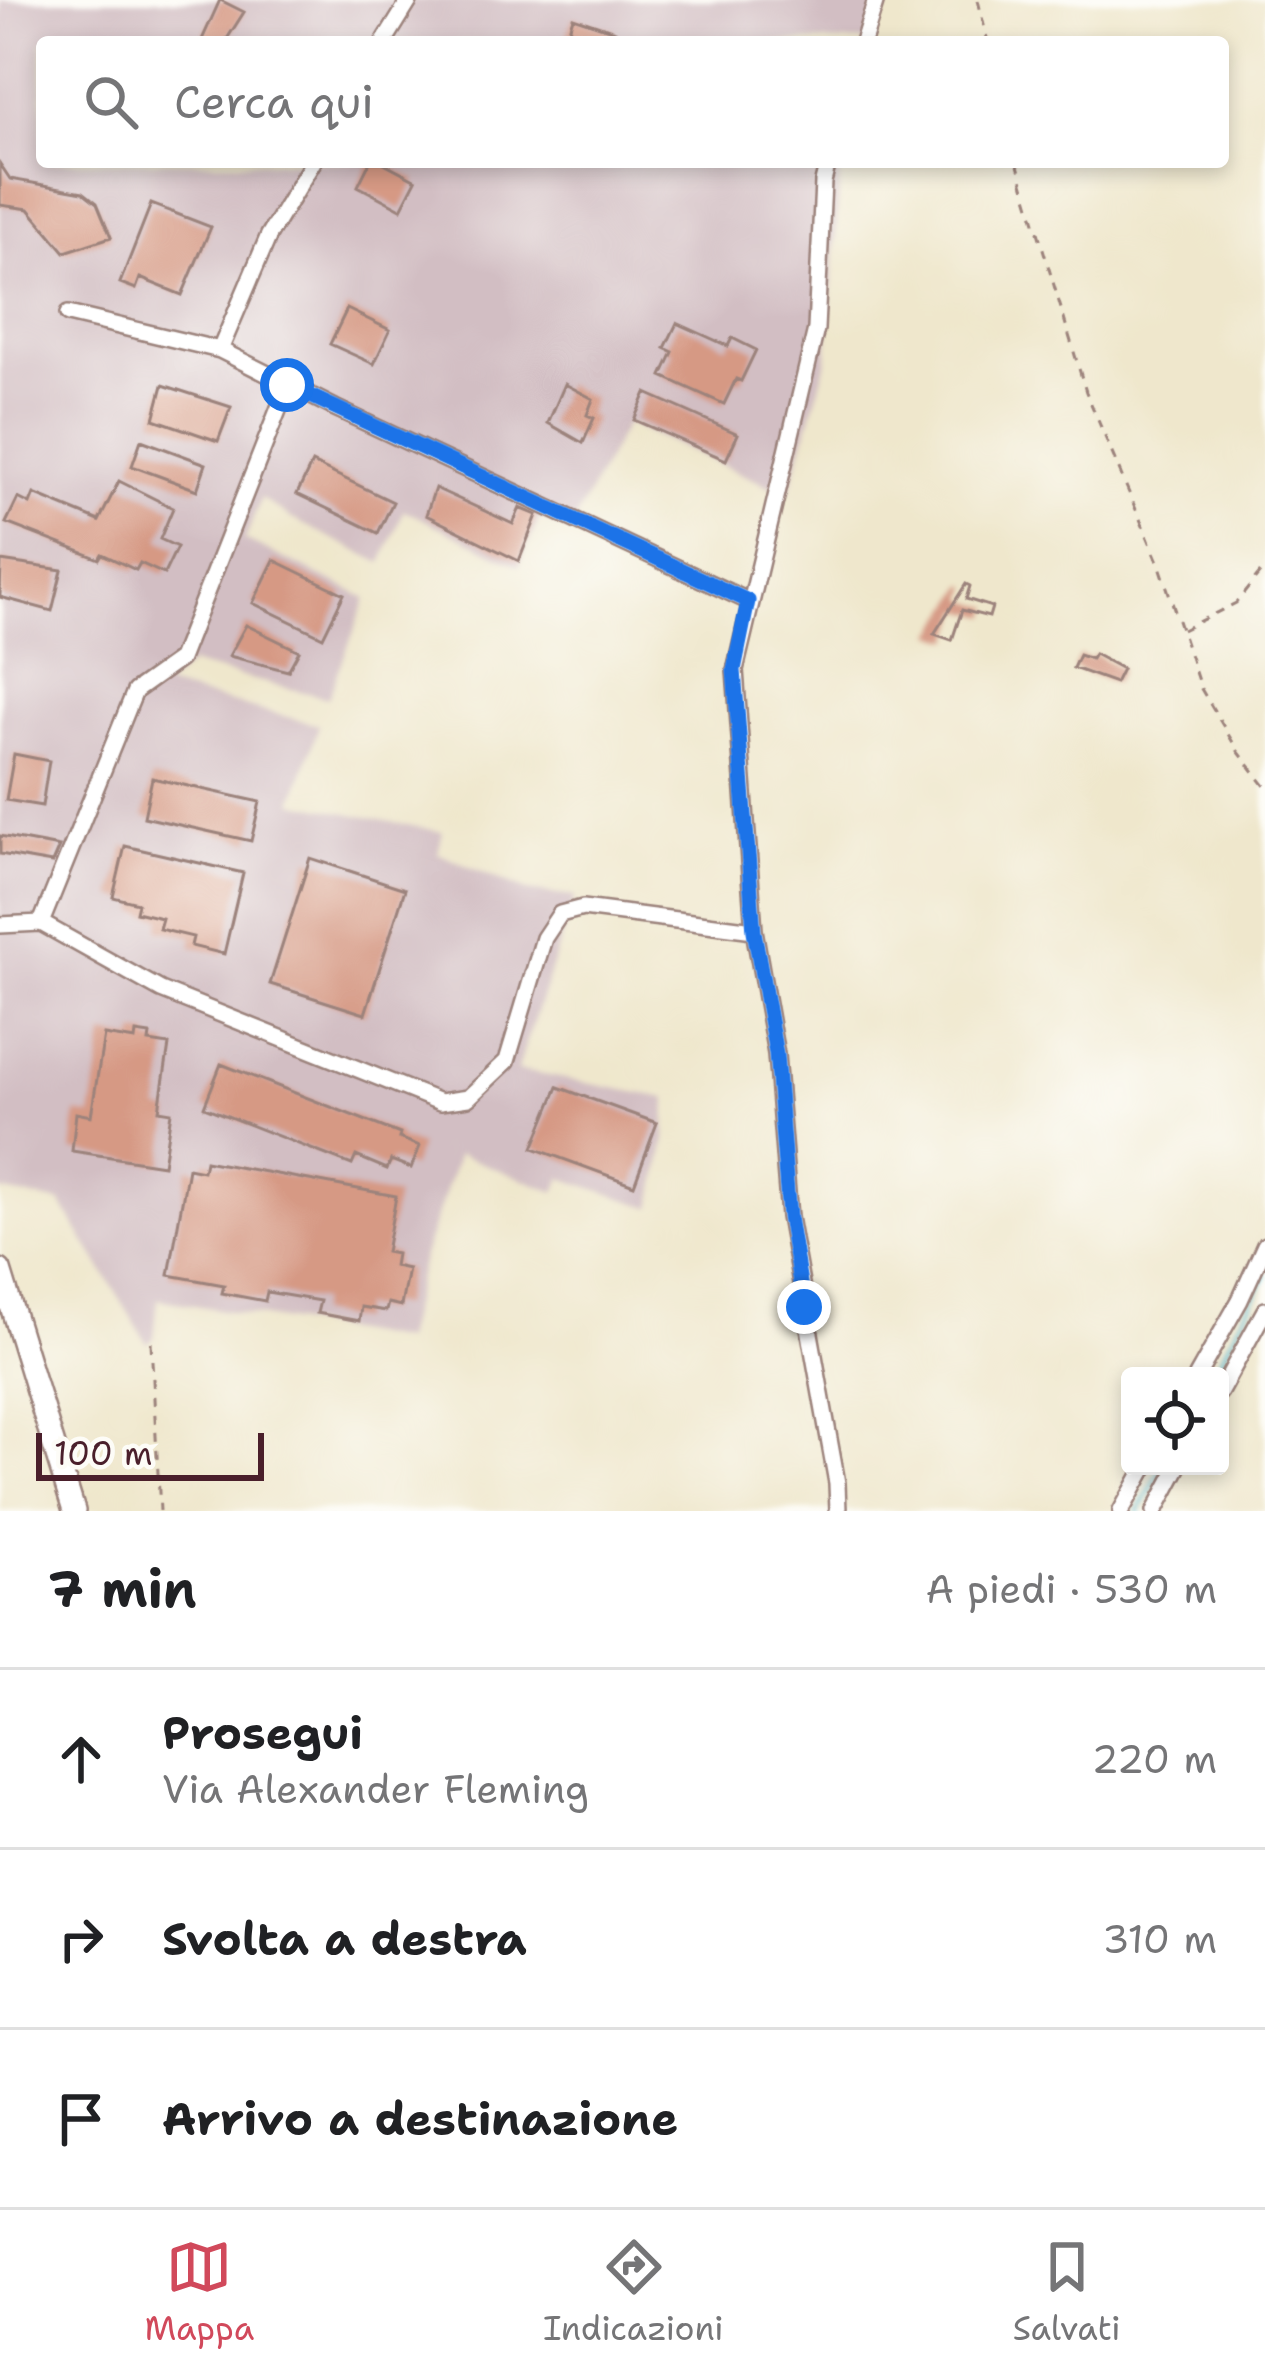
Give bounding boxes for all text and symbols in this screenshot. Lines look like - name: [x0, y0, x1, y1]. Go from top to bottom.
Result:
- search box: [36, 36, 1229, 168]
- icon: search: [78, 69, 144, 135]
- text: Cerca qui: [174, 72, 374, 132]
- route start: [260, 358, 314, 412]
- route end: [777, 1280, 831, 1334]
- map controls: [1121, 1367, 1229, 1475]
- button: locate: [1121, 1367, 1229, 1475]
- scale bar: [36, 1427, 264, 1480]
- text: 100 m: [54, 1431, 153, 1476]
- text: 7 min: [48, 1555, 197, 1623]
- text: A piedi · 530 m: [926, 1563, 1217, 1615]
- text: Prosegui: [162, 1703, 363, 1763]
- icon: ahead: [48, 1726, 114, 1792]
- text: 220 m: [1091, 1733, 1217, 1785]
- text: Via Alexander Fleming: [162, 1763, 589, 1815]
- icon: right: [48, 1906, 114, 1972]
- text: Svolta a destra: [162, 1909, 527, 1969]
- text: 310 m: [1102, 1913, 1217, 1965]
- icon: arrive: [48, 2086, 114, 2152]
- text: Arrivo a destinazione: [162, 2089, 678, 2149]
- tab: Mappa: [144, 2234, 254, 2351]
- tab: Indicazioni: [543, 2234, 724, 2351]
- tab: Salvati: [1013, 2234, 1121, 2351]

